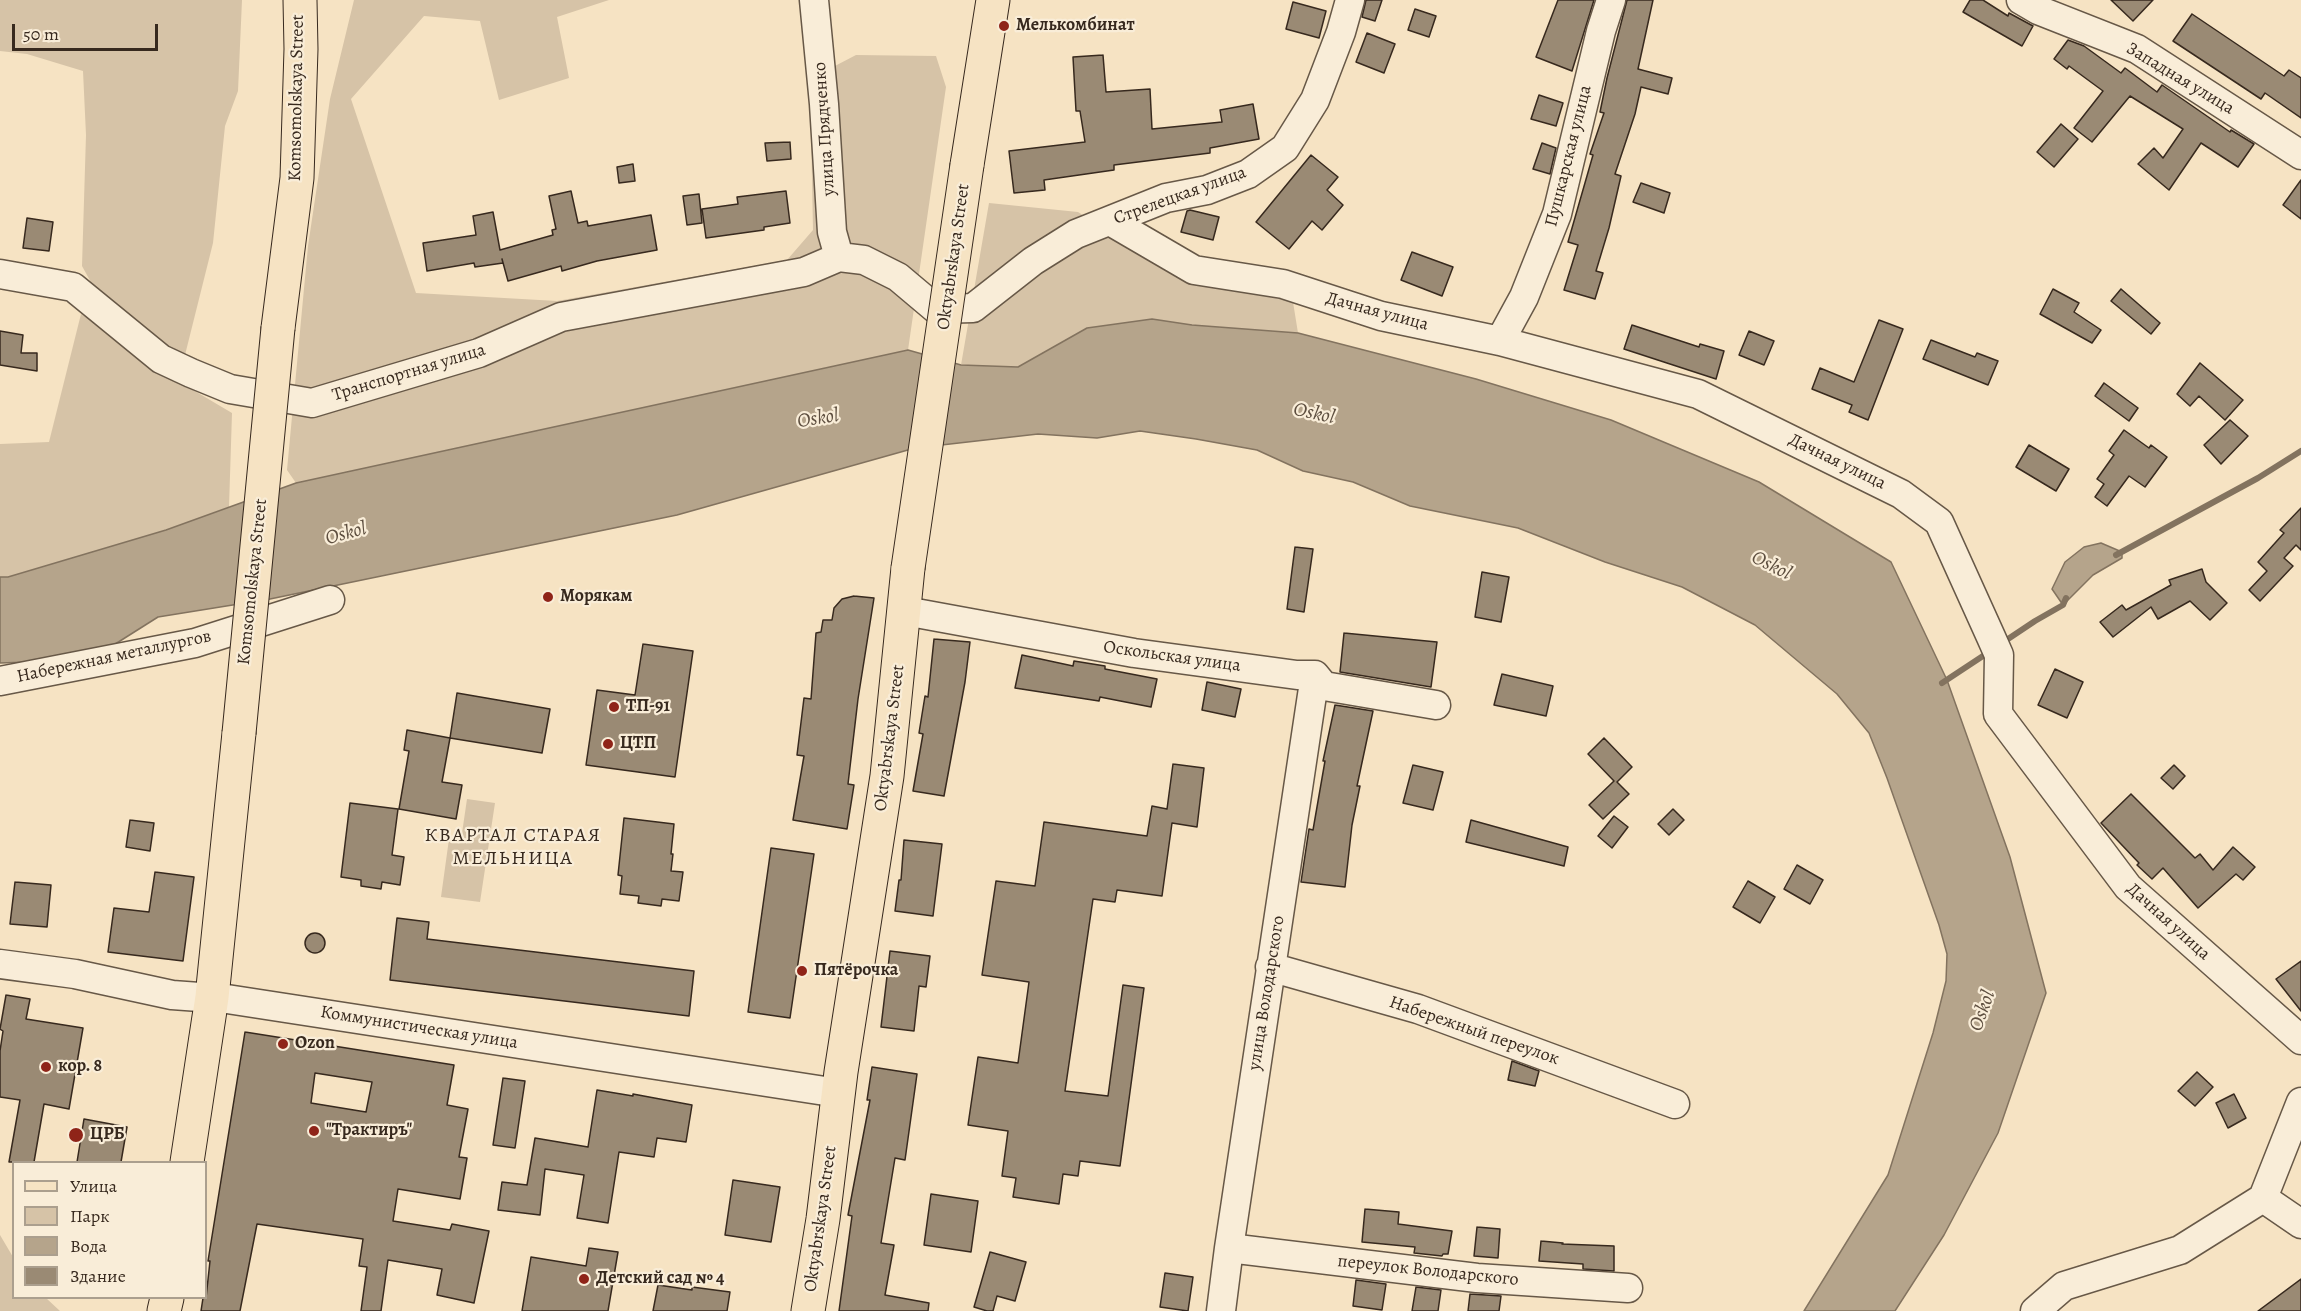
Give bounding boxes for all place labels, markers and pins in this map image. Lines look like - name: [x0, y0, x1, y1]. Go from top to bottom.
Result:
- place label: Мелькомбинат: [1016, 15, 1135, 37]
- marker: Мелькомбинат: [997, 19, 1011, 33]
- place label: Морякам: [560, 586, 632, 608]
- marker: Морякам: [541, 590, 555, 604]
- place label: ТП-91: [626, 696, 670, 718]
- marker: ТП-91: [607, 700, 621, 714]
- place label: ЦТП: [620, 733, 656, 755]
- marker: ЦТП: [601, 737, 615, 751]
- place label: Пятёрочка: [814, 960, 898, 982]
- marker: Пятёрочка: [795, 964, 809, 978]
- place label: Ozon: [295, 1033, 335, 1055]
- marker: Ozon: [276, 1037, 290, 1051]
- place label: кор. 8: [58, 1056, 102, 1078]
- marker: кор. 8: [39, 1060, 53, 1074]
- place label: "Трактиръ": [326, 1120, 412, 1142]
- place label: ЦРБ: [90, 1124, 125, 1146]
- marker: "Трактиръ": [307, 1124, 321, 1138]
- marker: ЦРБ: [67, 1126, 85, 1144]
- place label: Детский сад № 4: [596, 1268, 725, 1290]
- marker: Детский сад № 4: [577, 1272, 591, 1286]

